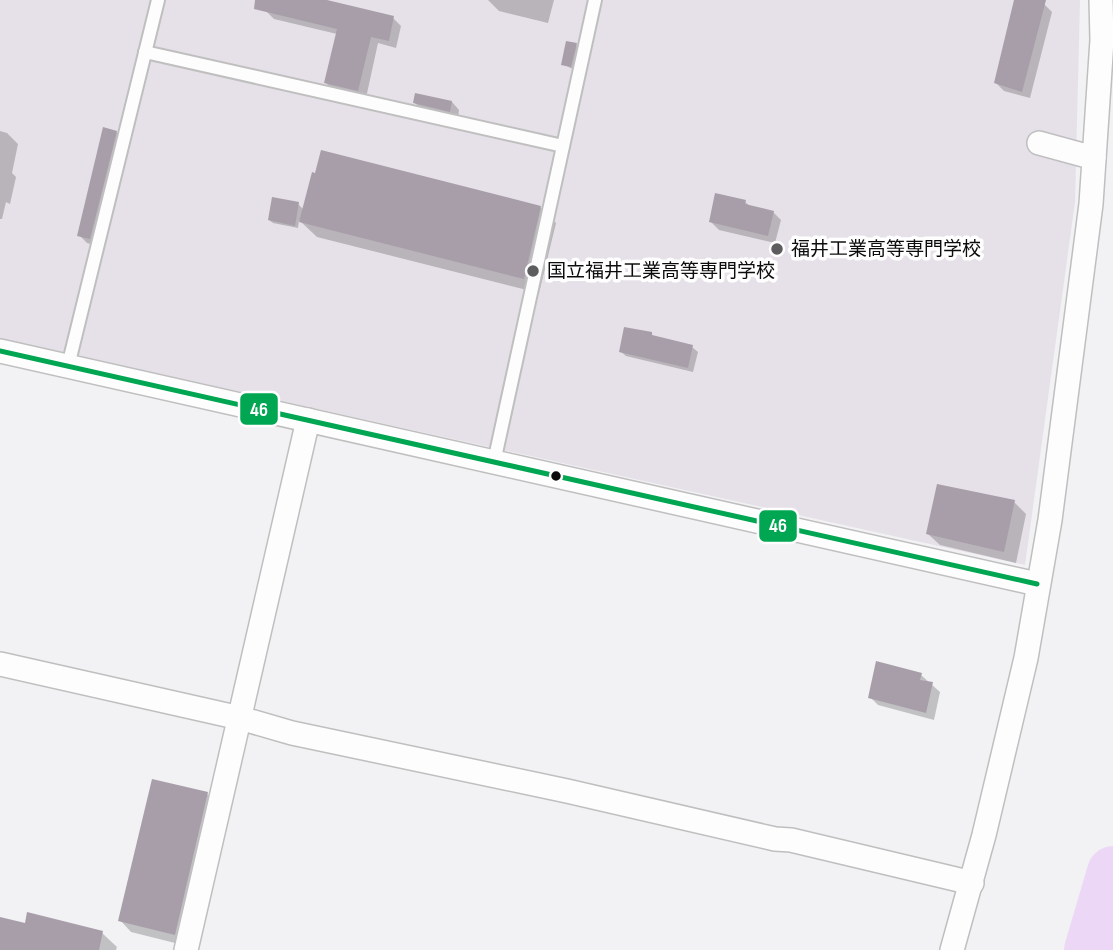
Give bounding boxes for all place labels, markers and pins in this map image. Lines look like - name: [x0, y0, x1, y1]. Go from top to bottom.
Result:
- place label: 福井工業高等専門学校: [791, 238, 981, 261]
- marker: 福井工業高等専門学校: [769, 241, 785, 257]
- place label: 国立福井工業高等専門学校: [547, 260, 775, 283]
- marker: 国立福井工業高等専門学校: [525, 263, 541, 279]
- unlabelled marker: [549, 469, 563, 483]

